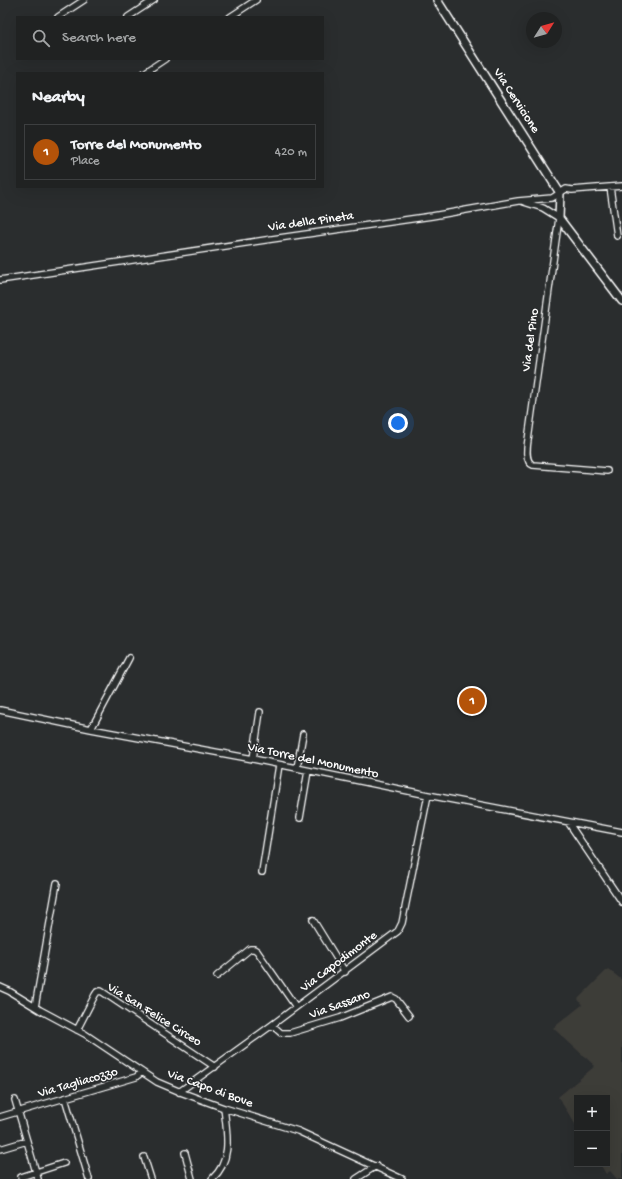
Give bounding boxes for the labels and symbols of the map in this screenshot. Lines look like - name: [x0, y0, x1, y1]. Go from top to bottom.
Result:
- north arrow: [526, 12, 562, 48]
- street label: Via Cervicione: [489, 65, 543, 136]
- street label: Via della Pineta: [266, 208, 355, 236]
- street label: Via del Pino: [519, 307, 543, 373]
- your location: [388, 413, 408, 433]
- pin: 1: [459, 686, 485, 716]
- street label: Via Torre del Monumento: [245, 740, 380, 782]
- street label: Via Capodimonte: [297, 928, 381, 996]
- street label: Via San Felice Circeo: [103, 979, 204, 1050]
- street label: Via Sassano: [307, 987, 373, 1023]
- street label: Via Tagliacozzo: [35, 1064, 120, 1102]
- street label: Via Capo di Bove: [164, 1066, 255, 1112]

